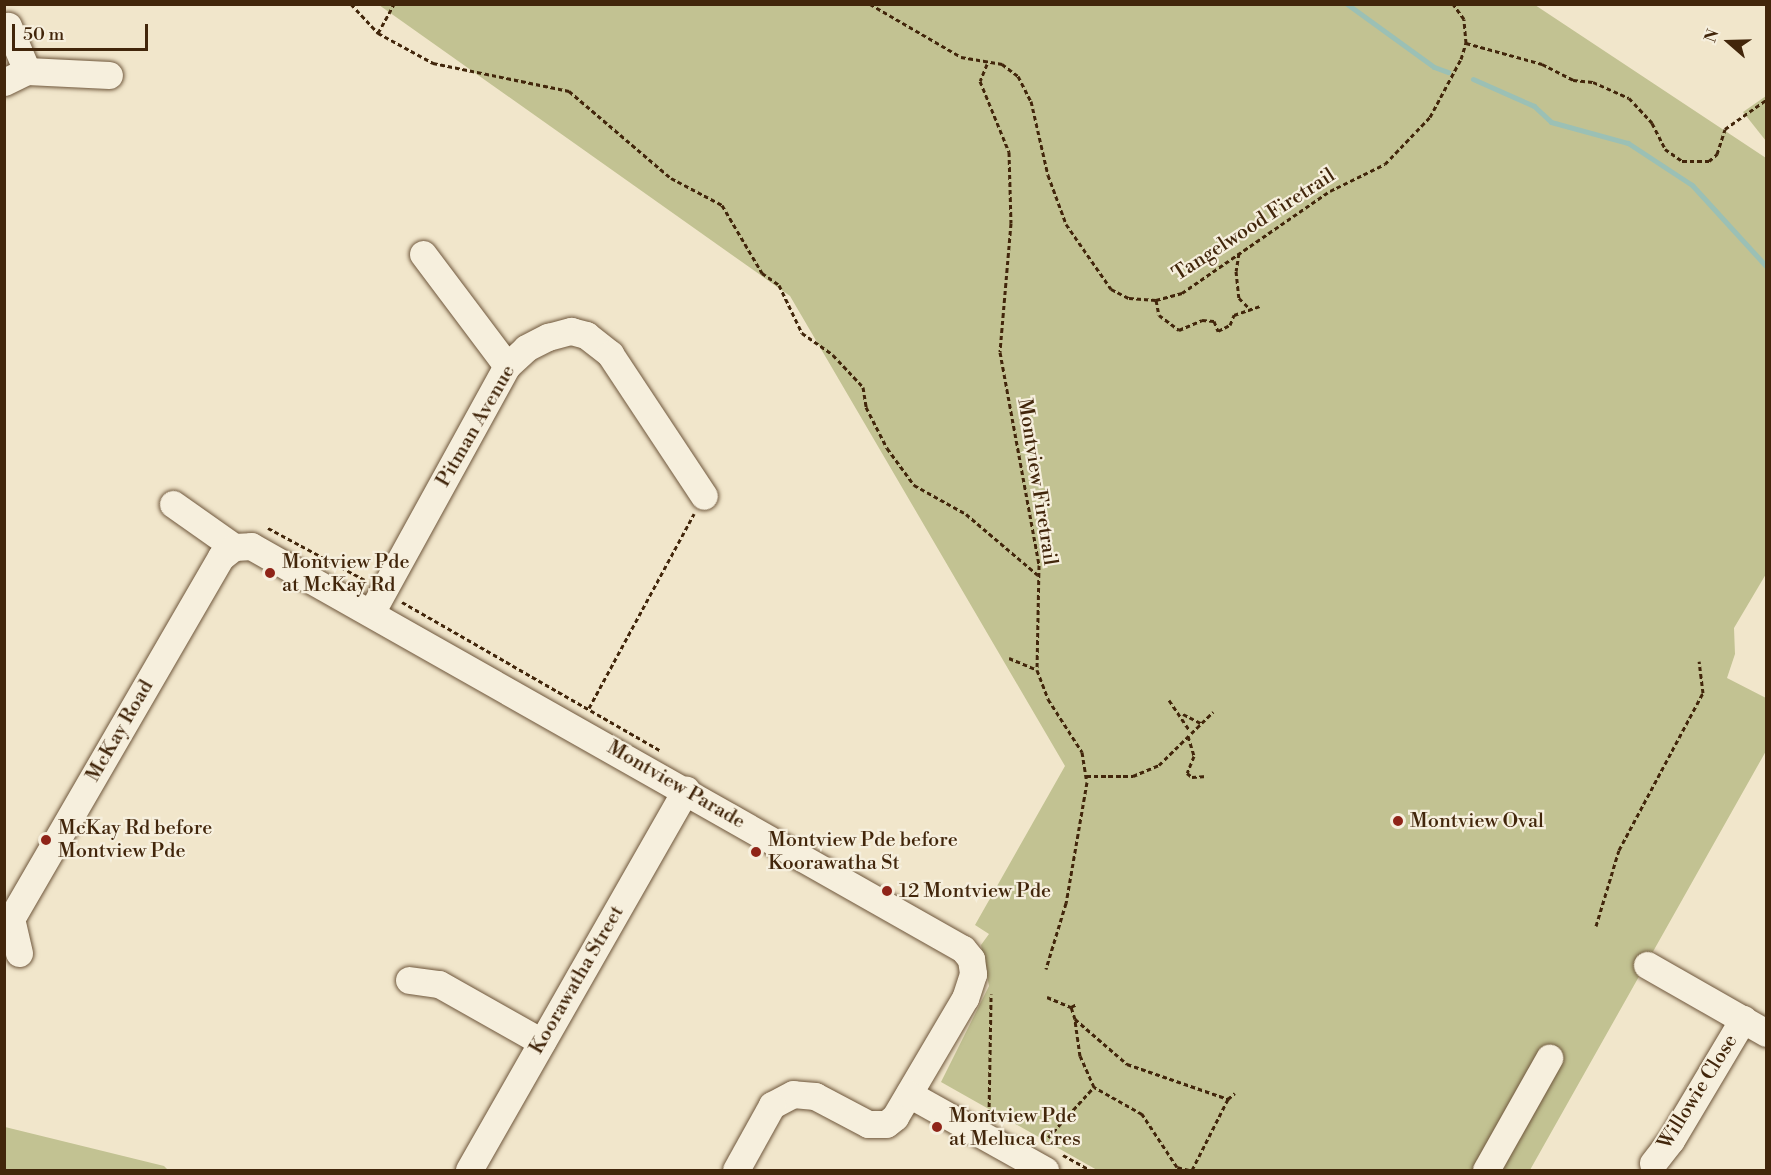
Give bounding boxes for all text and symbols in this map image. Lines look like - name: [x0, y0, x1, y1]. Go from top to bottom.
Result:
- scale bar: [15, 12, 152, 50]
- north arrow: [1699, 12, 1759, 72]
- text: 50 m: [23, 23, 64, 46]
- text: N: [1701, 26, 1724, 45]
- street label: Tangelwood Firetrail: [1168, 163, 1340, 287]
- street label: Pitman Avenue: [431, 361, 521, 491]
- street label: Montview Firetrail: [1012, 397, 1062, 567]
- place label: Montview Pde at McKay Rd: [282, 550, 410, 597]
- marker: Montview Pde at McKay Rd: [263, 566, 277, 580]
- street label: McKay Road: [81, 676, 159, 786]
- street label: Montview Parade: [603, 736, 749, 834]
- place label: Montview Oval: [1410, 809, 1544, 833]
- marker: Montview Oval: [1391, 814, 1405, 828]
- place label: McKay Rd before Montview Pde: [58, 816, 212, 863]
- place label: Montview Pde before Koorawatha St: [768, 828, 958, 875]
- marker: McKay Rd before Montview Pde: [39, 833, 53, 847]
- marker: Montview Pde before Koorawatha St: [749, 845, 763, 859]
- place label: 12 Montview Pde: [899, 879, 1051, 903]
- marker: 12 Montview Pde: [880, 884, 894, 898]
- street label: Koorawatha Street: [525, 902, 629, 1058]
- street label: Willowie Close: [1653, 1030, 1743, 1154]
- place label: Montview Pde at Meluca Cres: [949, 1104, 1081, 1151]
- marker: Montview Pde at Meluca Cres: [930, 1120, 944, 1134]

